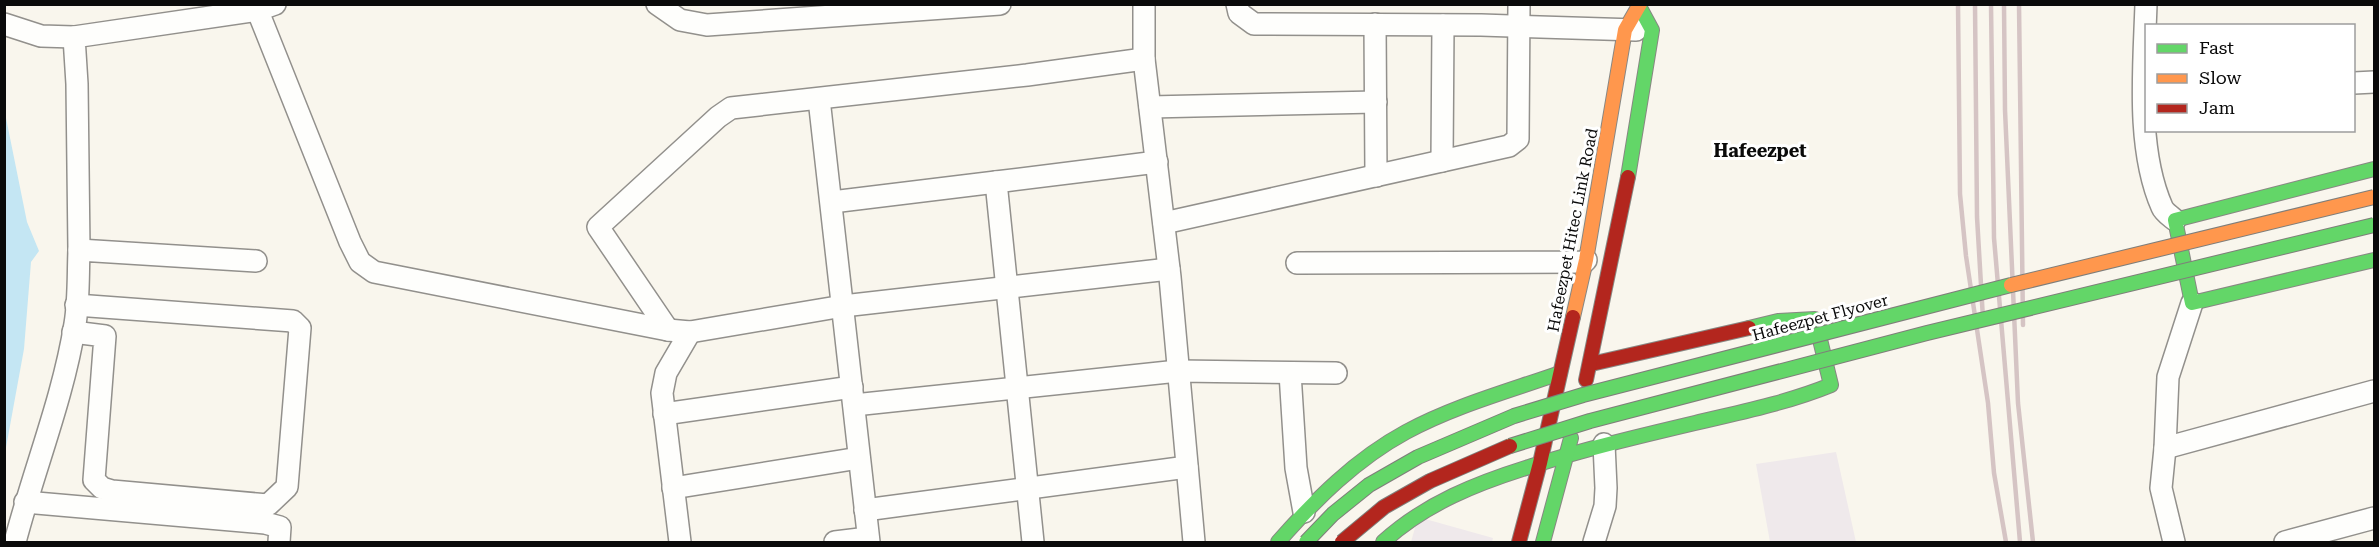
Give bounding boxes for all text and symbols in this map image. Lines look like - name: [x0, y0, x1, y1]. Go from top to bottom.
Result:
- legend: [2145, 24, 2355, 132]
- text: Fast: [2199, 37, 2234, 58]
- text: Slow: [2199, 67, 2241, 88]
- text: Jam: [2199, 97, 2235, 118]
- street label: Hafeezpet Hitec Link Road: [1543, 127, 1602, 334]
- district label: Hafeezpet: [1713, 140, 1807, 161]
- street label: Hafeezpet Flyover: [1750, 290, 1891, 345]

